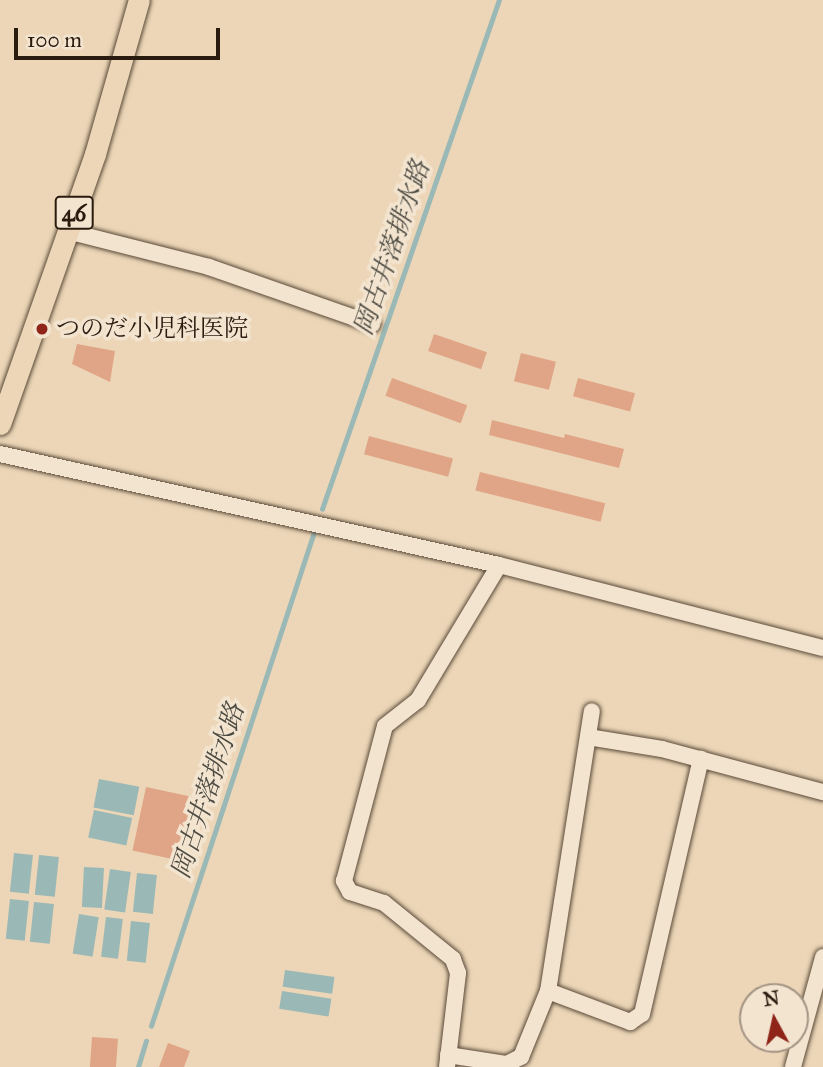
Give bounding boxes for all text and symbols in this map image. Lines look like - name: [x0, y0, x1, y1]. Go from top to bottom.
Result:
- scale bar: [18, 14, 224, 58]
- text: 100 m: [27, 27, 82, 53]
- water label: 岡古井落排水路: [348, 157, 436, 339]
- road number: 46: [53, 194, 95, 232]
- place label: つのだ小児科医院: [56, 315, 248, 343]
- marker: つのだ小児科医院: [34, 321, 50, 337]
- water label: 岡古井落排水路: [165, 700, 251, 882]
- north arrow: [739, 983, 809, 1053]
- text: N: [762, 986, 781, 1011]

